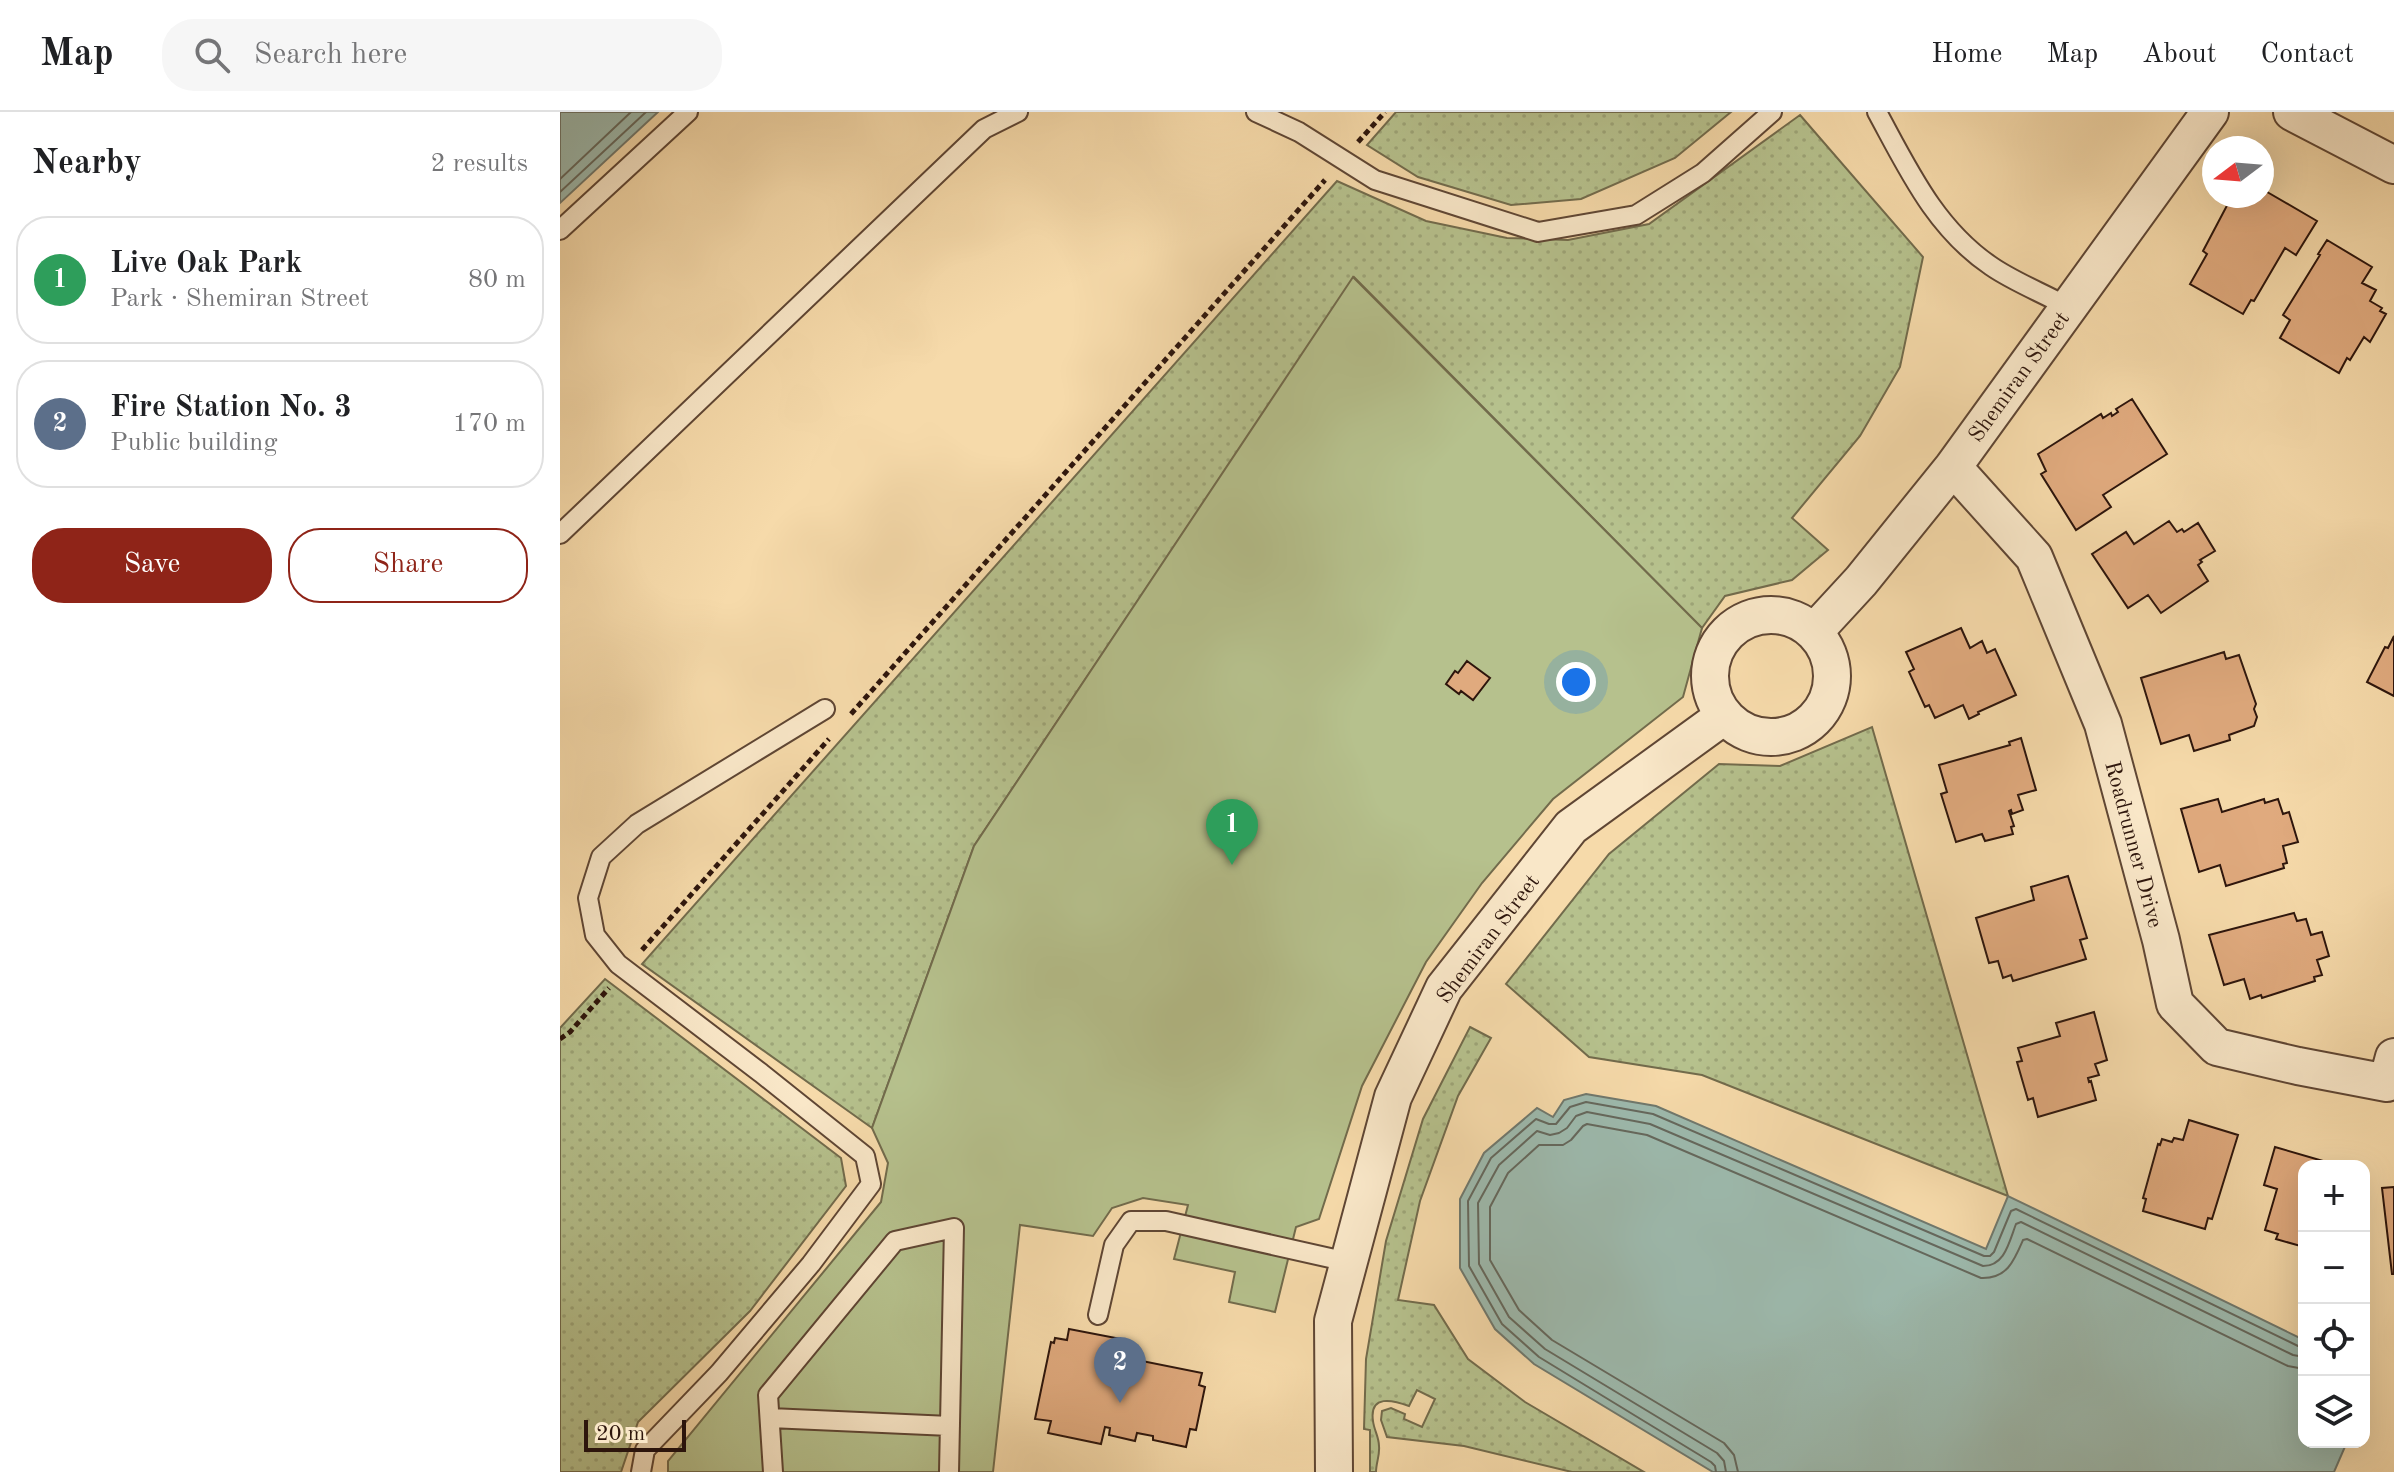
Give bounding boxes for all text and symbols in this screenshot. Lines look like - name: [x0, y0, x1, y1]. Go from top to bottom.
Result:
- search box: [162, 19, 722, 91]
- icon: search: [190, 33, 234, 77]
- text: Map: [40, 36, 114, 74]
- text: Search here: [254, 40, 407, 70]
- text: Home: [1931, 41, 2002, 69]
- text: Map: [2046, 41, 2098, 69]
- text: About: [2142, 41, 2217, 69]
- text: Contact: [2261, 41, 2354, 69]
- north arrow: [2202, 136, 2274, 208]
- text: Nearby: [32, 147, 142, 181]
- text: 2 results: [430, 151, 528, 177]
- text: Live Oak Park: [110, 249, 302, 279]
- text: 1: [52, 267, 68, 293]
- text: 80 m: [468, 267, 526, 293]
- text: Park · Shemiran Street: [110, 286, 369, 312]
- street label: Shemiran Street: [1965, 308, 2074, 446]
- text: Fire Station No. 3: [110, 393, 352, 423]
- text: 2: [52, 411, 68, 437]
- text: 170 m: [453, 411, 526, 437]
- text: Public building: [110, 430, 277, 456]
- button: Save: [32, 528, 272, 603]
- button: Share: [288, 528, 528, 603]
- your location: [1556, 662, 1596, 702]
- street label: Roadrunner Drive: [2100, 759, 2166, 930]
- pin: 1: [1206, 799, 1258, 865]
- street label: Shemiran Street: [1433, 871, 1544, 1008]
- map controls: [2298, 1160, 2370, 1448]
- button: +: [2298, 1160, 2370, 1232]
- button: −: [2298, 1232, 2370, 1304]
- button: locate: [2298, 1304, 2370, 1376]
- pin: 2: [1094, 1337, 1146, 1403]
- button: layers: [2298, 1376, 2370, 1448]
- scale bar: [584, 1416, 686, 1452]
- text: 20 m: [596, 1423, 645, 1445]

